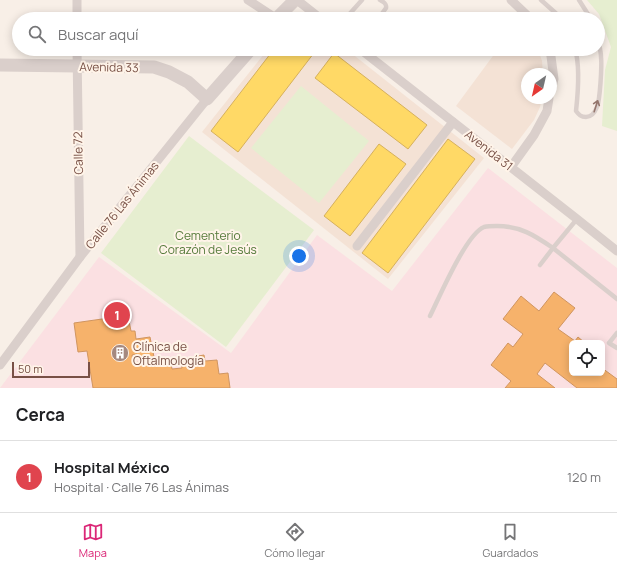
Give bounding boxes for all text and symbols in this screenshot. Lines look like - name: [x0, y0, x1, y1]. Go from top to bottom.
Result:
- search box: [12, 12, 605, 56]
- icon: search: [26, 23, 48, 45]
- text: Buscar aquí: [58, 24, 139, 45]
- street label: Avenida 33: [79, 58, 139, 76]
- north arrow: [521, 68, 557, 104]
- one-way arrow: [593, 100, 600, 113]
- street label: Avenida 31: [461, 126, 517, 174]
- street label: Calle 72: [69, 131, 87, 175]
- street label: Calle 76 Las Ánimas: [81, 158, 163, 252]
- park label: Cementerio Corazón de Jesús: [159, 227, 257, 258]
- your location: [289, 246, 309, 266]
- pin: 1: [104, 300, 130, 330]
- place label: Clínica de Oftalmología: [133, 338, 204, 369]
- map controls: [569, 340, 605, 376]
- button: locate: [569, 340, 605, 376]
- building icon: Clínica de Oftalmología: [110, 343, 130, 363]
- scale bar: [12, 360, 90, 379]
- text: 50 m: [18, 361, 43, 376]
- text: Cerca: [16, 403, 65, 426]
- text: Hospital México: [54, 457, 170, 478]
- text: 1: [26, 468, 32, 486]
- text: 120 m: [567, 468, 601, 486]
- text: Hospital · Calle 76 Las Ánimas: [54, 478, 229, 496]
- tab: Mapa: [79, 521, 107, 560]
- tab: Cómo llegar: [264, 521, 325, 560]
- tab: Guardados: [483, 521, 538, 560]

